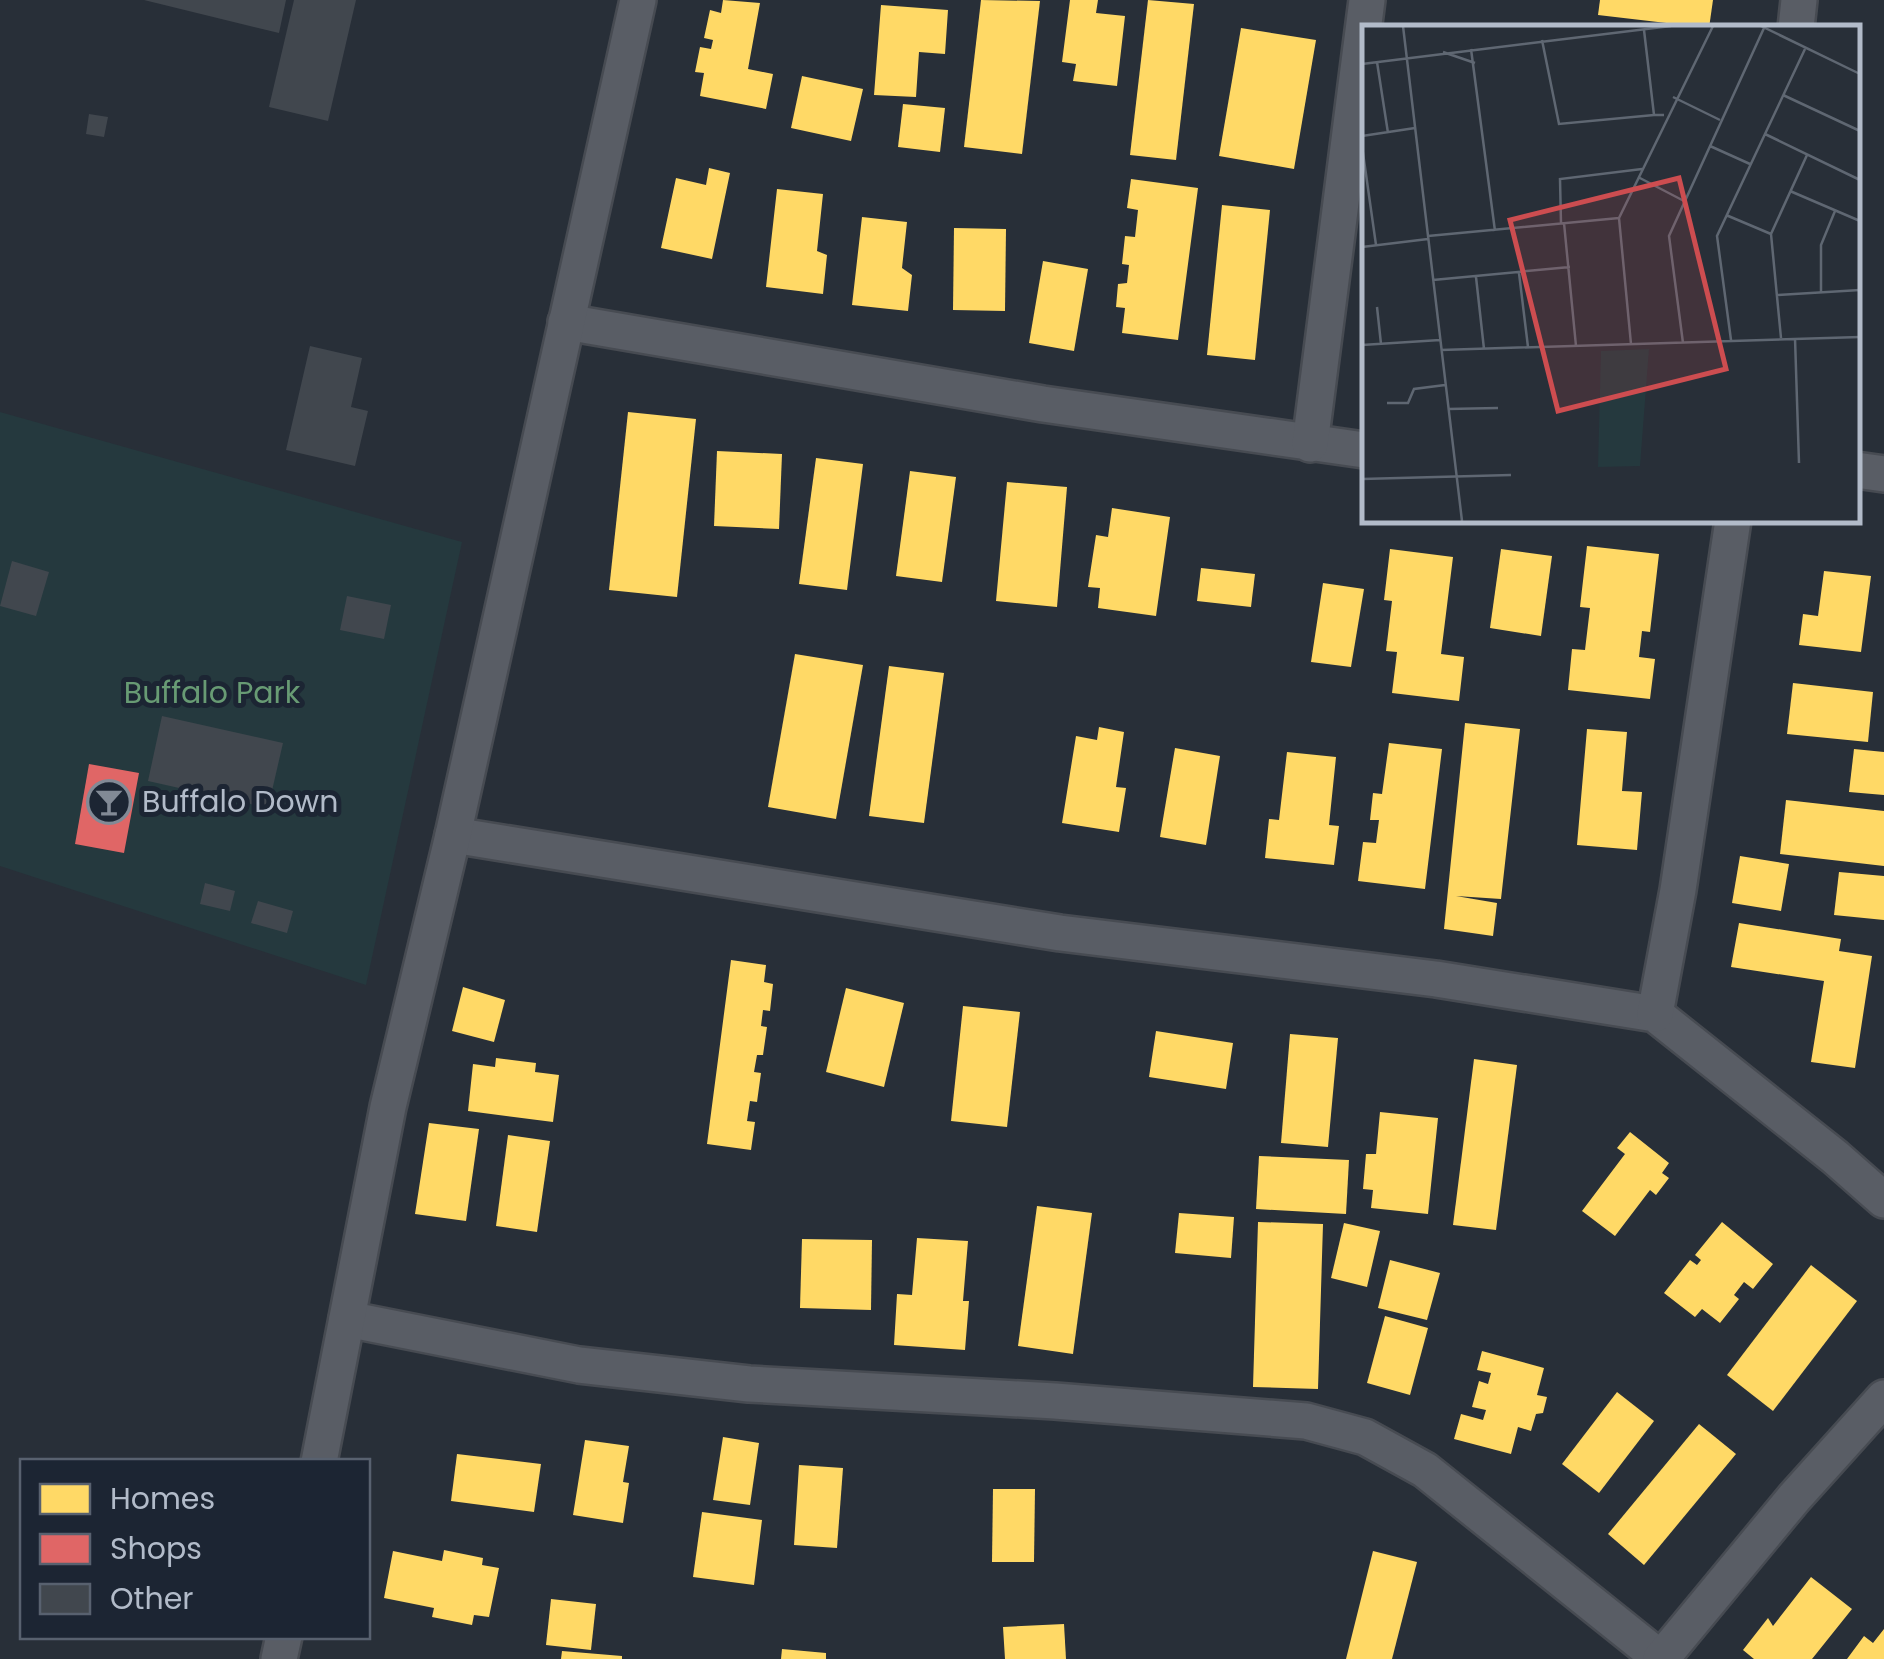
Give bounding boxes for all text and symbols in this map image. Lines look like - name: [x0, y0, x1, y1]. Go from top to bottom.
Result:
- inset map: [1362, 25, 1859, 522]
- park label: Buffalo Park: [124, 671, 301, 714]
- bar icon: Buffalo Down: [86, 779, 132, 825]
- place label: Buffalo Down: [142, 780, 338, 823]
- legend: [20, 1459, 370, 1639]
- text: Homes: [110, 1477, 215, 1520]
- text: Shops: [110, 1527, 202, 1570]
- text: Other: [110, 1577, 194, 1620]

